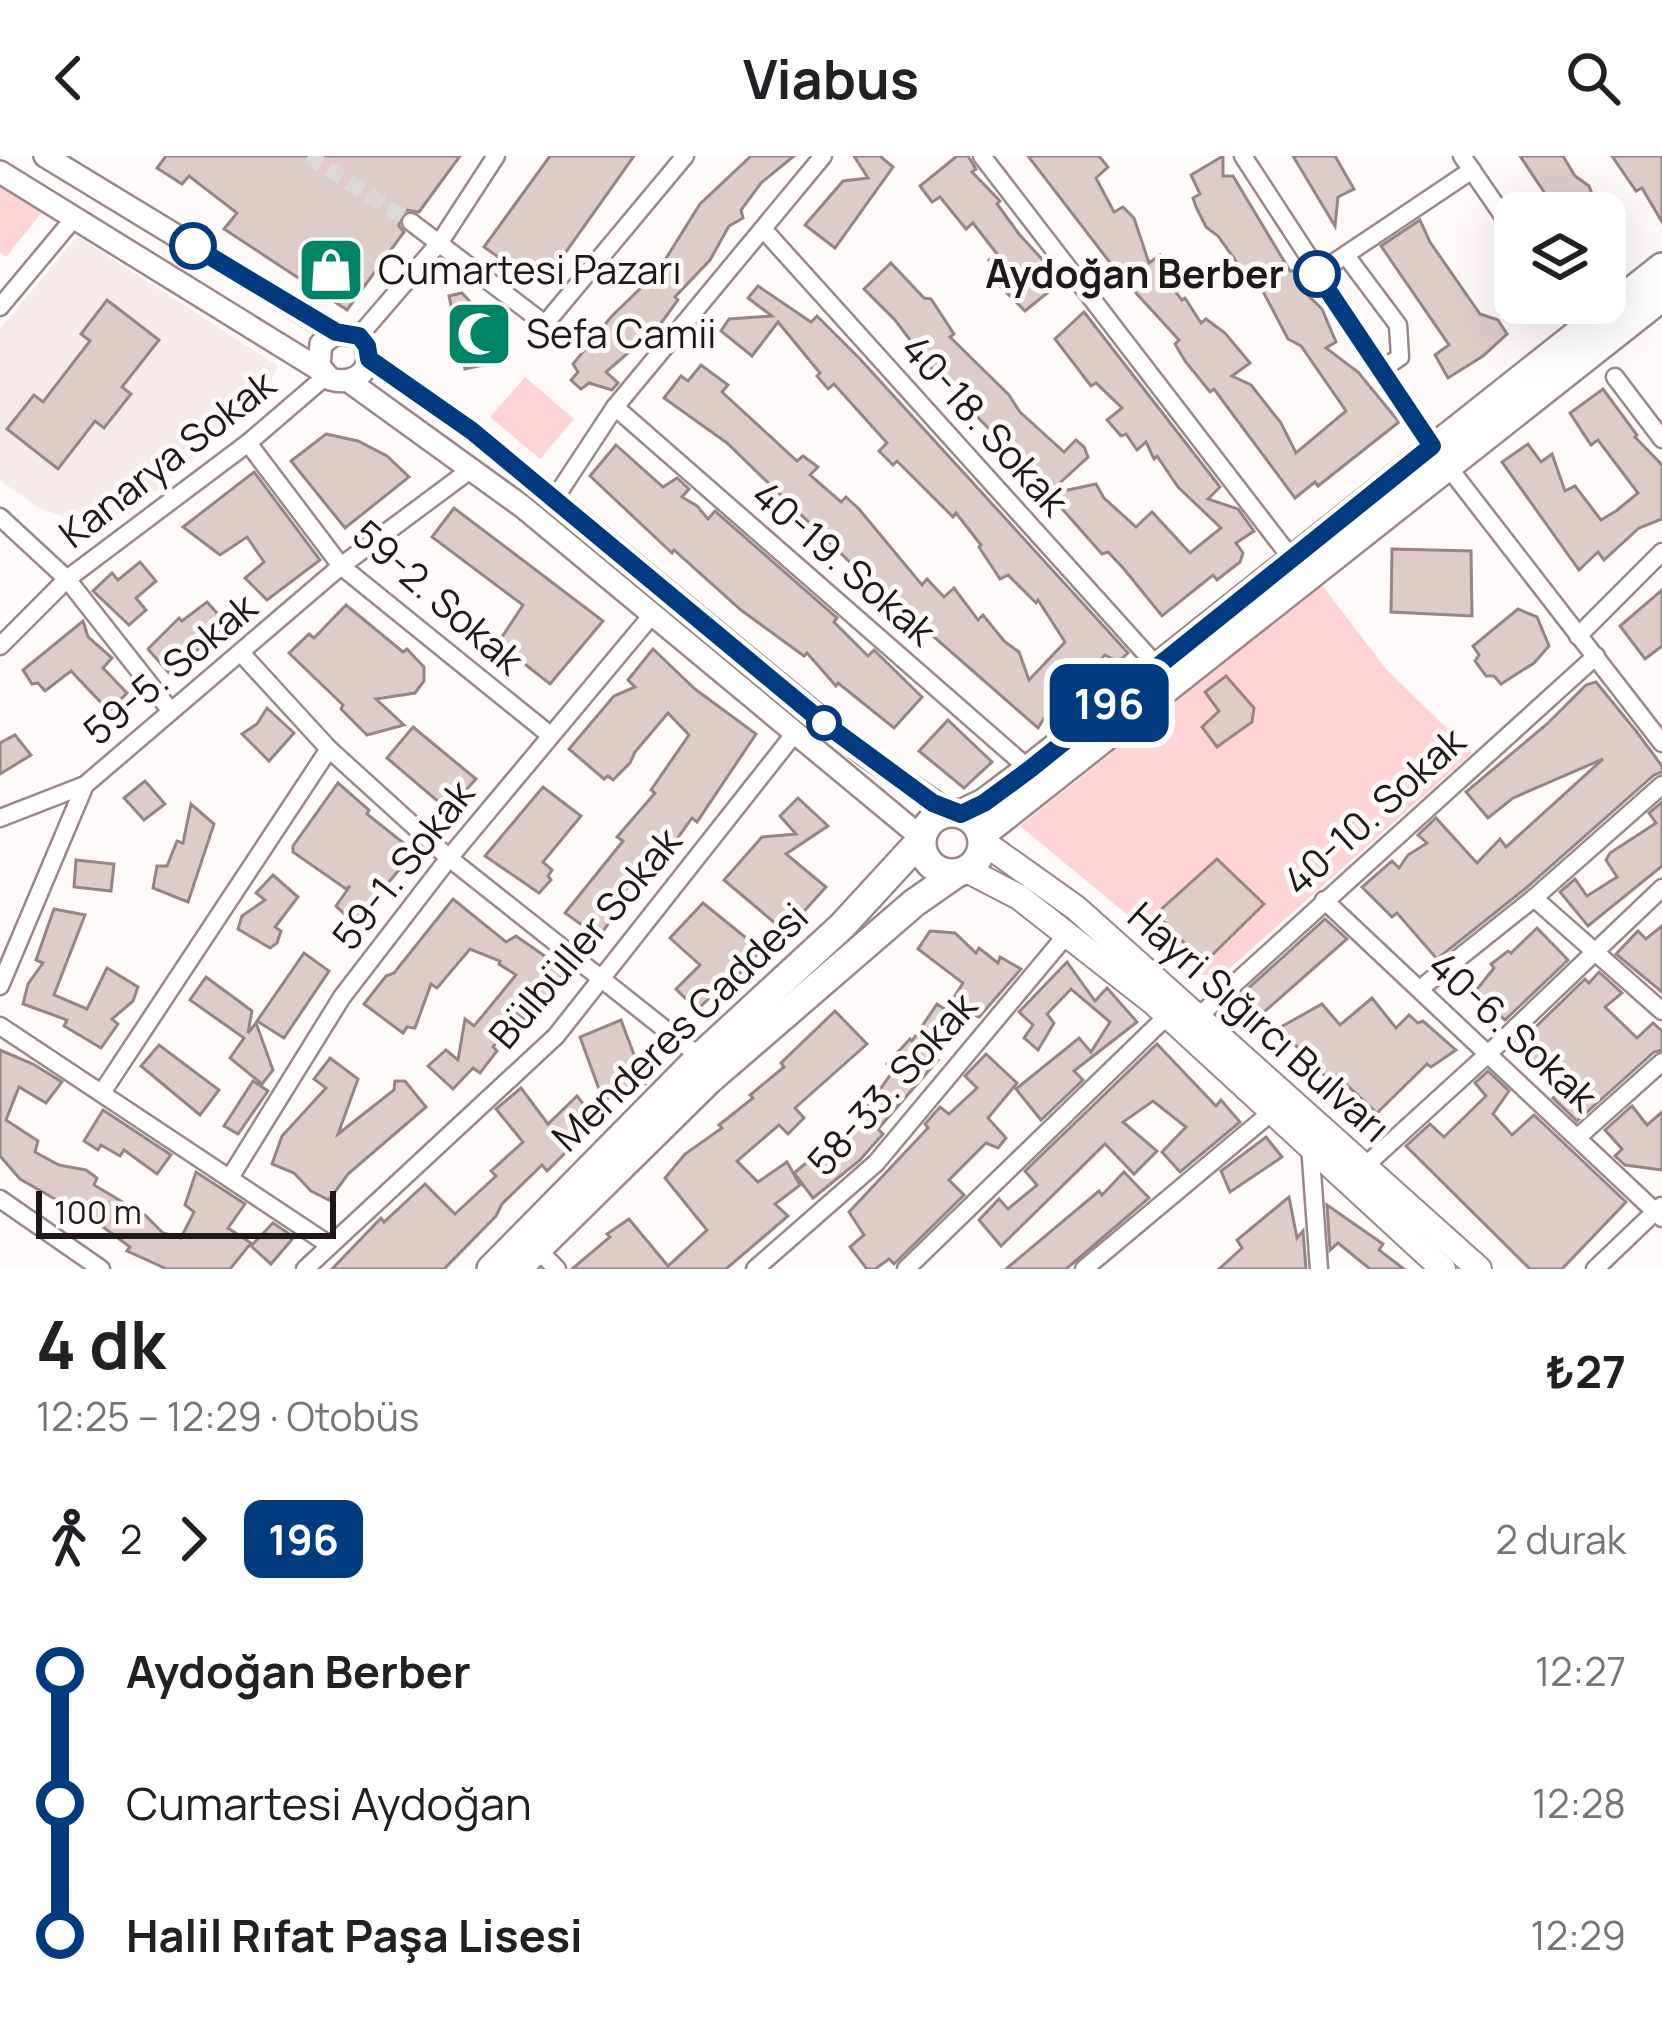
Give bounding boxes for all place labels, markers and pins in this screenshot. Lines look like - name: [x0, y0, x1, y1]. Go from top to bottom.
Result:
- unlabelled marker: [171, 224, 215, 268]
- shop icon: Cumartesi Pazarı: [296, 235, 366, 305]
- place label: Cumartesi Pazarı: [378, 242, 682, 296]
- place label: Aydoğan Berber: [985, 246, 1284, 300]
- marker: Aydoğan Berber: [1295, 252, 1339, 296]
- mosque icon: Sefa Camii: [444, 299, 514, 369]
- place label: Sefa Camii: [526, 306, 716, 360]
- unlabelled marker: [808, 707, 840, 739]

